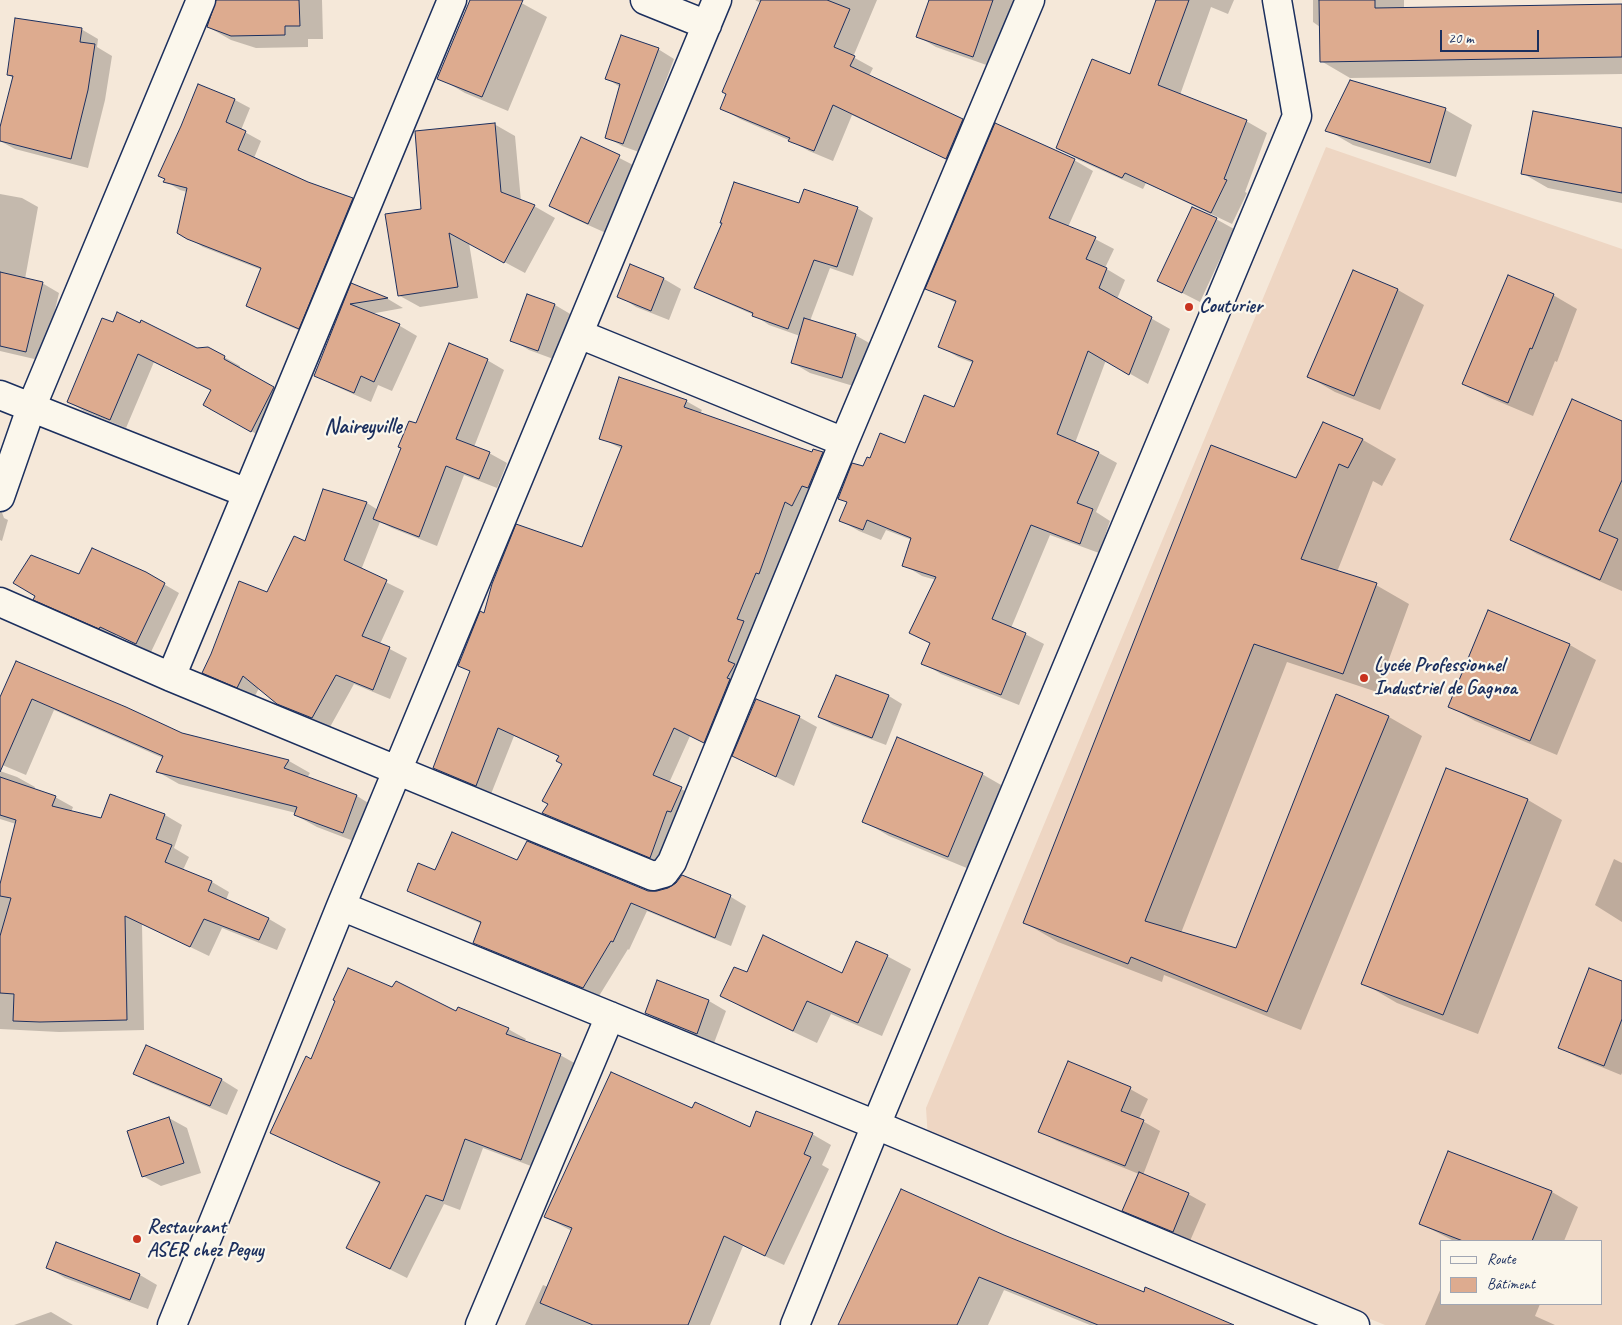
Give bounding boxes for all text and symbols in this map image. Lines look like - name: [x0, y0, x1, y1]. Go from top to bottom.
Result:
- scale bar: [1442, 20, 1541, 52]
- text: 20 m: [1448, 29, 1474, 48]
- place label: Couturier: [1199, 295, 1262, 319]
- marker: Couturier: [1183, 301, 1195, 313]
- district label: Naireyville: [324, 414, 402, 440]
- place label: Lycée Professionnel Industriel de Gagnoa: [1374, 654, 1517, 701]
- marker: Lycée Professionnel Industriel de Gagnoa: [1358, 672, 1370, 684]
- place label: Restaurant ASER chez Peguy: [147, 1216, 264, 1263]
- marker: Restaurant ASER chez Peguy: [131, 1233, 143, 1245]
- legend: [1440, 1240, 1602, 1305]
- text: Route: [1487, 1250, 1516, 1269]
- text: Bâtiment: [1487, 1275, 1535, 1294]

